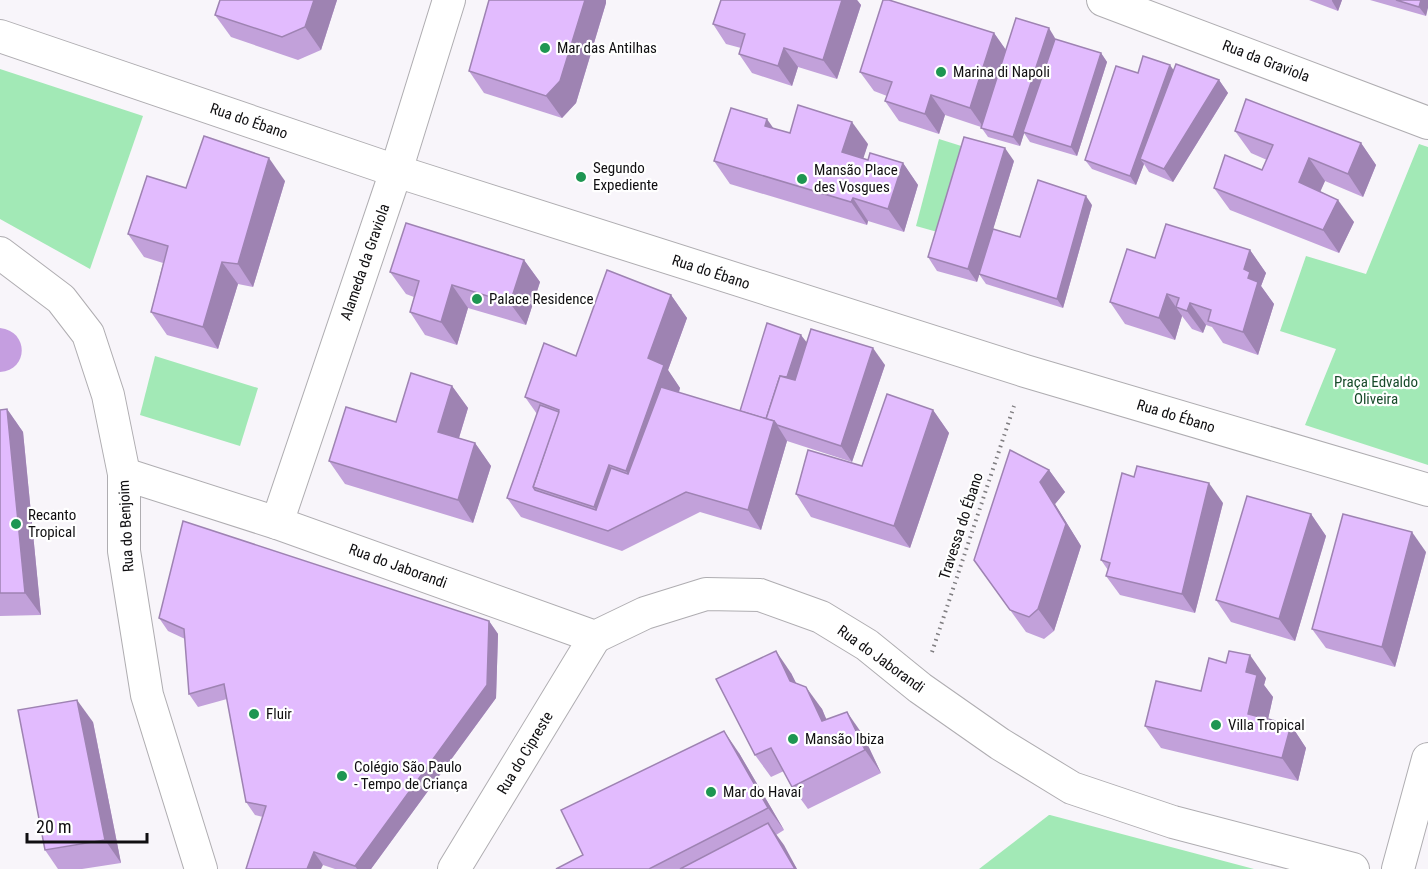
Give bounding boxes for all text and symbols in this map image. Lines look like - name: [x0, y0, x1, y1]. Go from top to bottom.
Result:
- street label: Rua da Graviola: [1220, 36, 1312, 86]
- place label: Mar das Antilhas: [557, 39, 657, 57]
- marker: Mar das Antilhas: [538, 41, 552, 55]
- place label: Marina di Napoli: [953, 63, 1050, 81]
- marker: Marina di Napoli: [934, 65, 948, 79]
- street label: Rua do Ébano: [208, 99, 290, 143]
- place label: Segundo Expediente: [593, 159, 658, 194]
- place label: Mansão Place des Vosgues: [814, 161, 898, 196]
- marker: Segundo Expediente: [574, 170, 588, 184]
- marker: Mansão Place des Vosgues: [795, 172, 809, 186]
- street label: Alameda da Graviola: [337, 201, 393, 323]
- street label: Rua do Ébano: [670, 251, 752, 293]
- place label: Palace Residence: [489, 290, 593, 308]
- marker: Palace Residence: [470, 292, 484, 306]
- park label: Praça Edvaldo Oliveira: [1334, 373, 1418, 408]
- street label: Rua do Ébano: [1135, 396, 1217, 436]
- street label: Travessa do Ébano: [935, 470, 987, 582]
- street label: Rua do Benjoim: [115, 479, 137, 573]
- place label: Recanto Tropical: [28, 506, 76, 541]
- marker: Recanto Tropical: [9, 517, 23, 531]
- street label: Rua do Jaborandi: [346, 540, 450, 592]
- street label: Rua do Jaborandi: [834, 621, 928, 697]
- place label: Fluir: [266, 705, 292, 723]
- marker: Fluir: [247, 707, 261, 721]
- street label: Rua do Cipreste: [493, 708, 557, 798]
- place label: Villa Tropical: [1228, 716, 1305, 734]
- marker: Villa Tropical: [1209, 718, 1223, 732]
- place label: Mansão Ibiza: [805, 730, 884, 748]
- marker: Mansão Ibiza: [786, 732, 800, 746]
- place label: Colégio São Paulo - Tempo de Criança: [354, 758, 468, 793]
- marker: Colégio São Paulo - Tempo de Criança: [335, 769, 349, 783]
- place label: Mar do Havaí: [723, 783, 803, 801]
- marker: Mar do Havaí: [704, 785, 718, 799]
- scale bar: [27, 806, 147, 844]
- text: 20 m: [36, 816, 71, 837]

